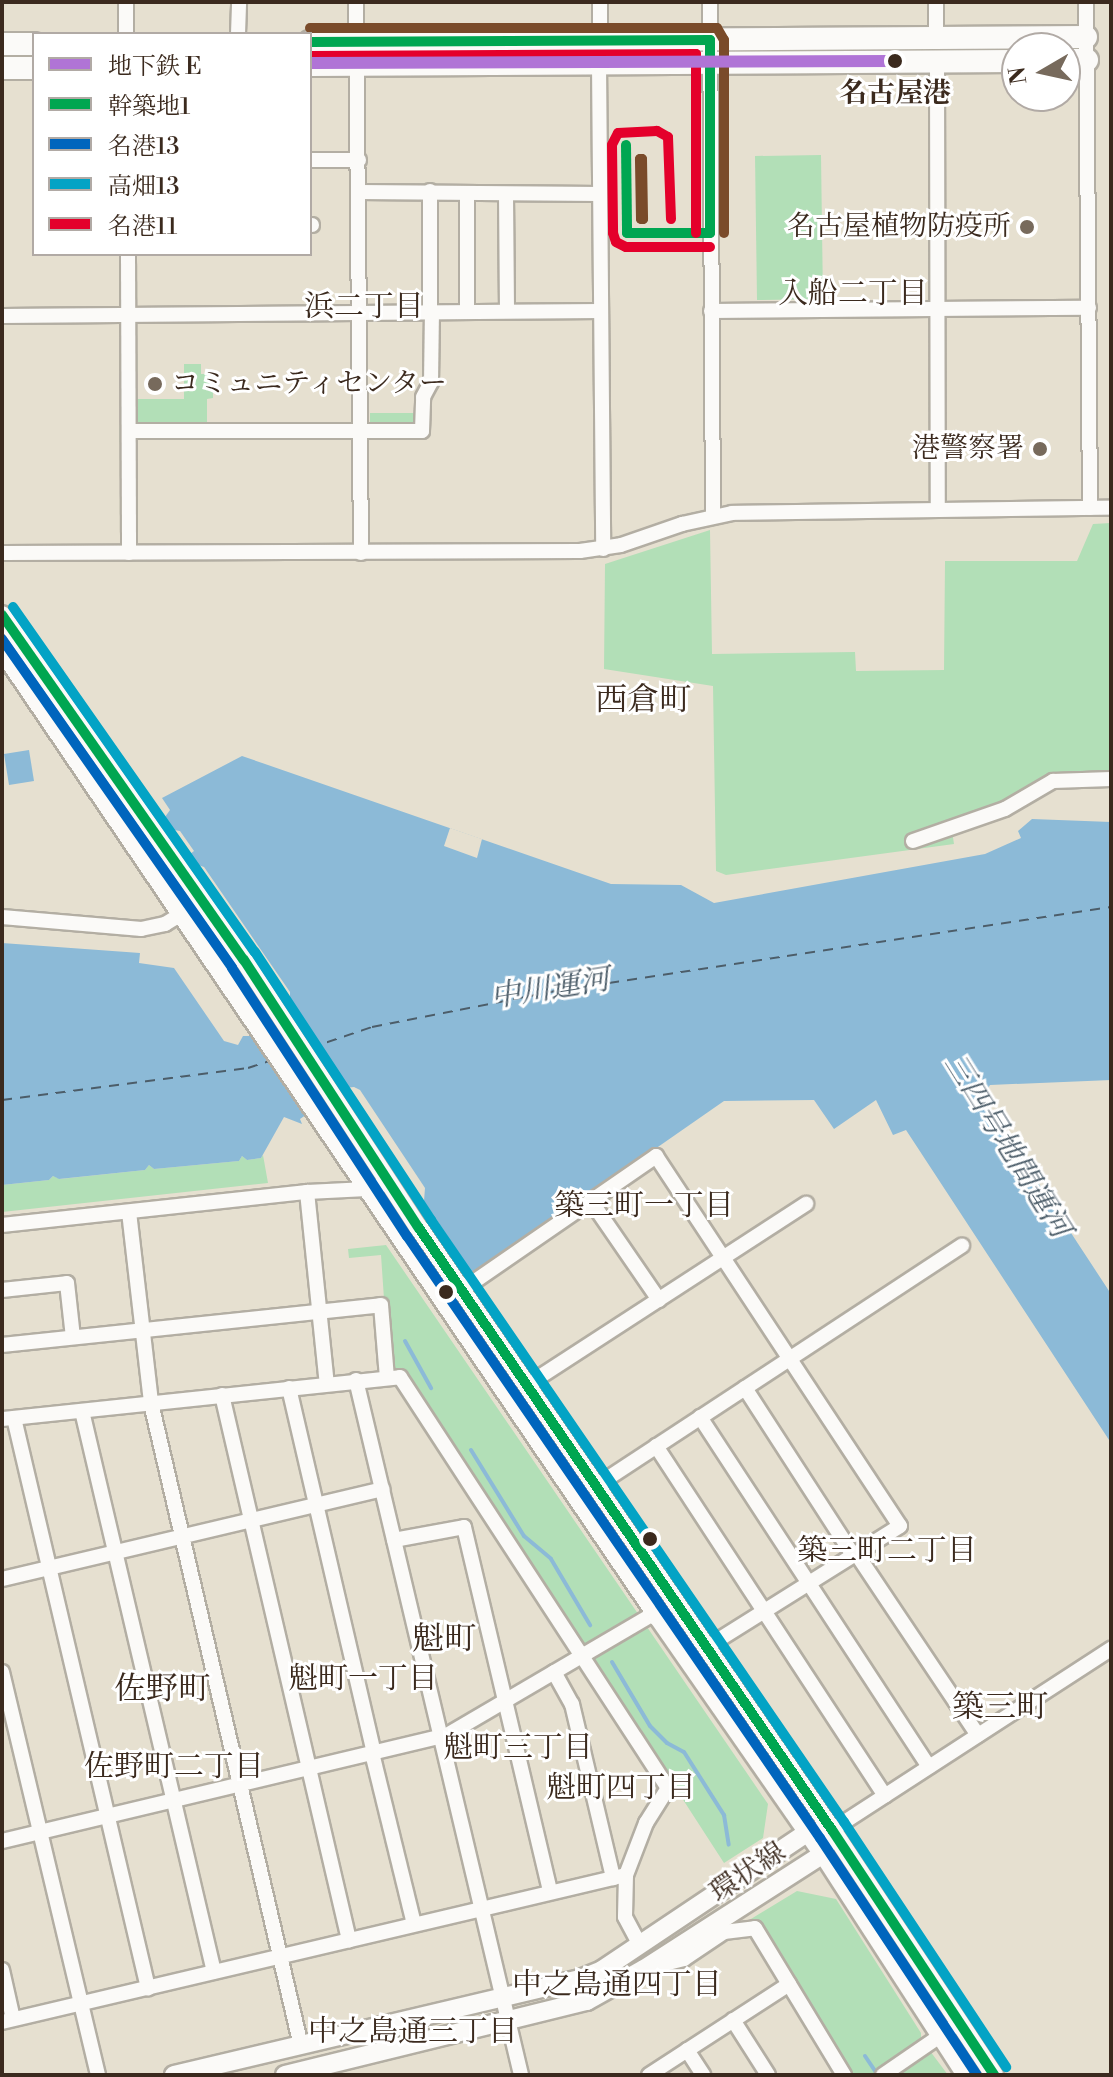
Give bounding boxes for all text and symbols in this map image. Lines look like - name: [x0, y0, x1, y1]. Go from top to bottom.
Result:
- legend: [32, 32, 312, 256]
- north arrow: [1001, 32, 1081, 112]
- marker: 名古屋港: [882, 48, 908, 74]
- text: 地下鉄 E: [108, 52, 202, 82]
- text: N: [1004, 65, 1033, 86]
- place label: 名古屋港: [839, 77, 951, 111]
- text: 幹築地1: [108, 92, 190, 122]
- text: 名港13: [108, 132, 180, 162]
- text: 高畑13: [108, 172, 180, 202]
- place label: 名古屋植物防疫所: [787, 210, 1011, 244]
- text: 名港11: [108, 212, 177, 242]
- marker: 名古屋植物防疫所: [1018, 218, 1036, 236]
- district label: 入船二丁目: [778, 276, 928, 312]
- district label: 浜二丁目: [304, 289, 424, 325]
- place label: コミュニティセンター: [171, 367, 451, 401]
- marker: コミュニティセンター: [146, 375, 164, 393]
- place label: 港警察署: [912, 432, 1024, 466]
- marker: 港警察署: [1031, 440, 1049, 458]
- district label: 西倉町: [595, 681, 691, 719]
- water label: 中川運河: [488, 962, 612, 1016]
- water label: 三四号地間運河: [936, 1047, 1078, 1245]
- district label: 築三町一丁目: [554, 1188, 734, 1224]
- unlabelled marker: [438, 1284, 454, 1300]
- unlabelled marker: [642, 1531, 658, 1547]
- district label: 築三町二丁目: [797, 1533, 977, 1569]
- district label: 魁町: [412, 1620, 476, 1658]
- district label: 魁町一丁目: [288, 1661, 438, 1697]
- district label: 佐野町: [114, 1670, 210, 1708]
- district label: 築三町: [952, 1688, 1048, 1726]
- district label: 魁町三丁目: [443, 1730, 593, 1766]
- district label: 佐野町二丁目: [84, 1749, 264, 1785]
- district label: 魁町四丁目: [546, 1770, 696, 1806]
- street label: 環状線: [704, 1836, 792, 1910]
- district label: 中之島通四丁目: [512, 1967, 722, 2003]
- district label: 中之島通三丁目: [308, 2014, 518, 2050]

